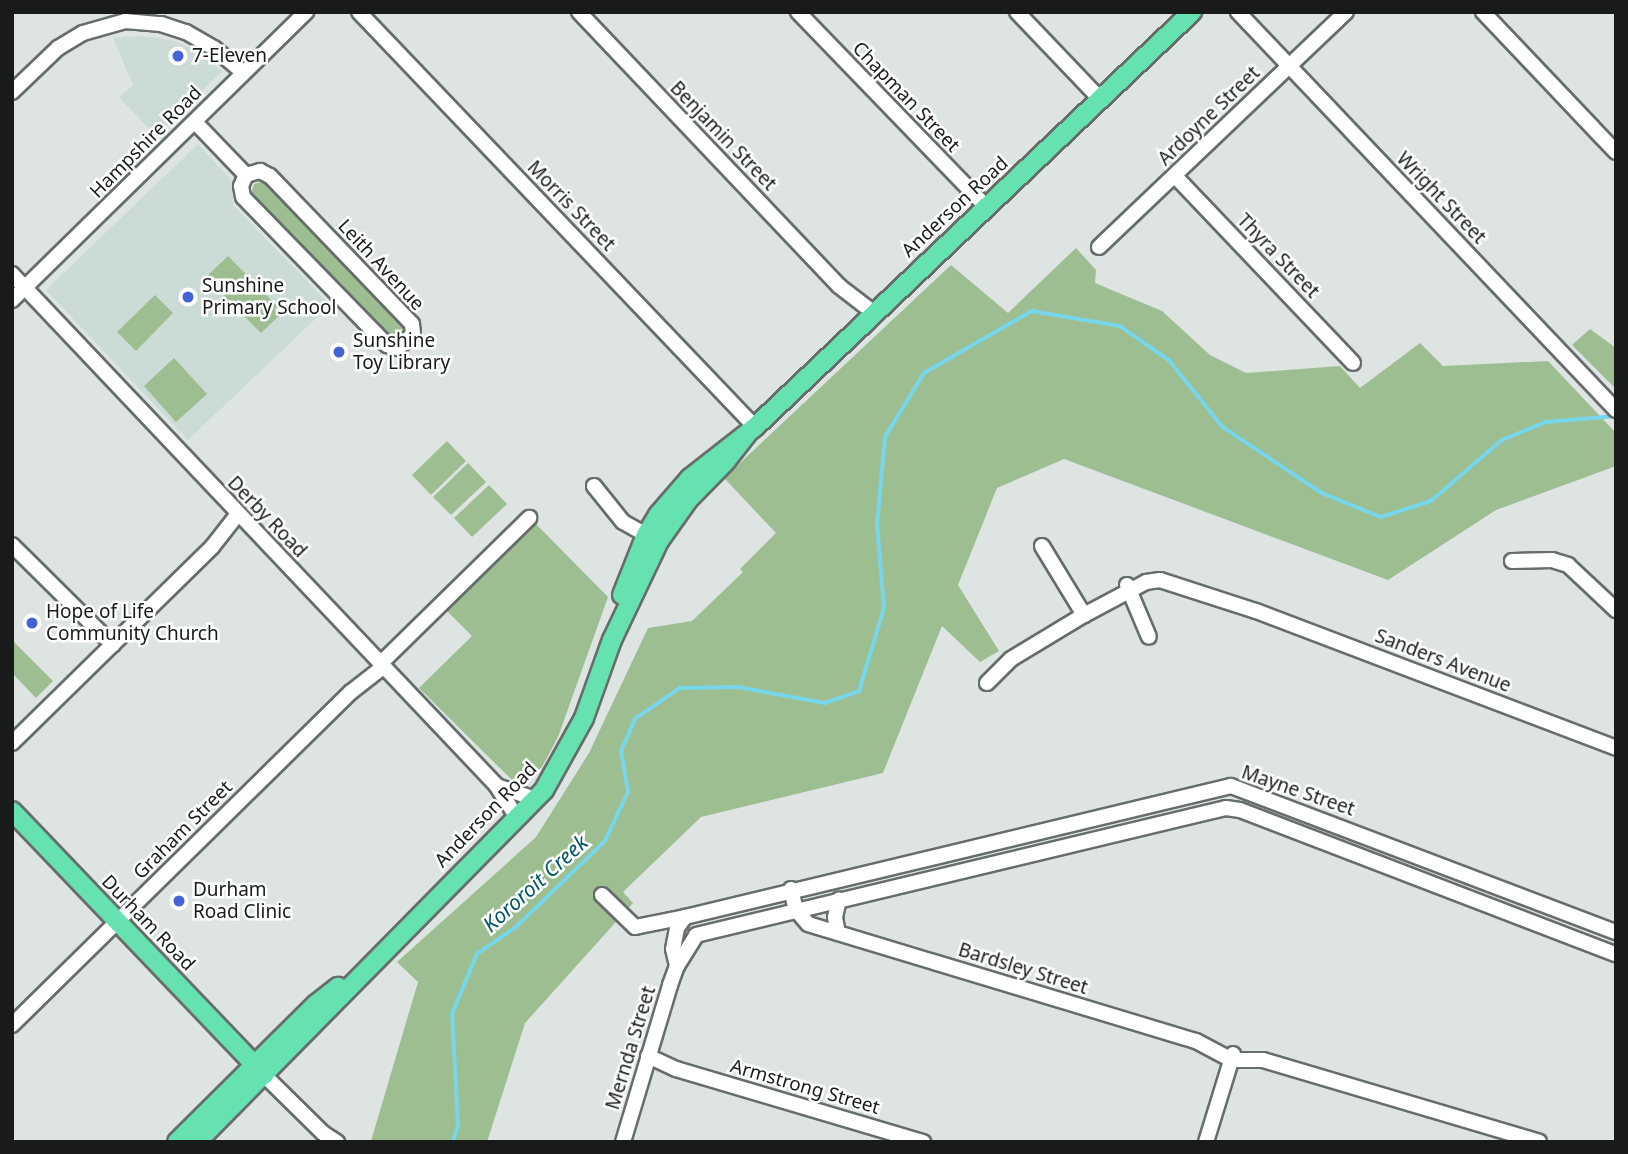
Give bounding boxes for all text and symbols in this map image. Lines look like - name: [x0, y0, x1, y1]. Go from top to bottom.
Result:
- street label: Chapman Street: [848, 37, 964, 157]
- place label: 7-Eleven: [192, 45, 267, 67]
- marker: 7-Eleven: [170, 48, 186, 64]
- street label: Ardoyne Street: [1153, 62, 1265, 170]
- street label: Benjamin Street: [665, 77, 781, 195]
- street label: Hampshire Road: [85, 81, 207, 203]
- street label: Wright Street: [1392, 147, 1490, 249]
- street label: Anderson Road: [897, 152, 1013, 262]
- street label: Morris Street: [522, 156, 620, 256]
- street label: Thyra Street: [1232, 209, 1324, 303]
- street label: Leith Avenue: [333, 215, 429, 315]
- place label: Sunshine Primary School: [202, 275, 336, 319]
- marker: Sunshine Primary School: [180, 289, 196, 305]
- place label: Sunshine Toy Library: [353, 330, 450, 374]
- marker: Sunshine Toy Library: [331, 344, 347, 360]
- street label: Derby Road: [223, 472, 311, 562]
- place label: Hope of Life Community Church: [46, 601, 219, 645]
- marker: Hope of Life Community Church: [24, 615, 40, 631]
- street label: Sanders Avenue: [1372, 625, 1514, 697]
- street label: Anderson Road: [430, 758, 542, 872]
- street label: Mayne Street: [1238, 761, 1358, 821]
- street label: Graham Street: [129, 776, 237, 884]
- water label: Kororoit Creek: [477, 829, 593, 937]
- street label: Durham Road: [97, 870, 199, 976]
- place label: Durham Road Clinic: [193, 879, 291, 923]
- marker: Durham Road Clinic: [171, 893, 187, 909]
- street label: Bardsley Street: [956, 938, 1090, 1000]
- street label: Mernda Street: [601, 984, 661, 1112]
- street label: Armstrong Street: [728, 1055, 882, 1119]

